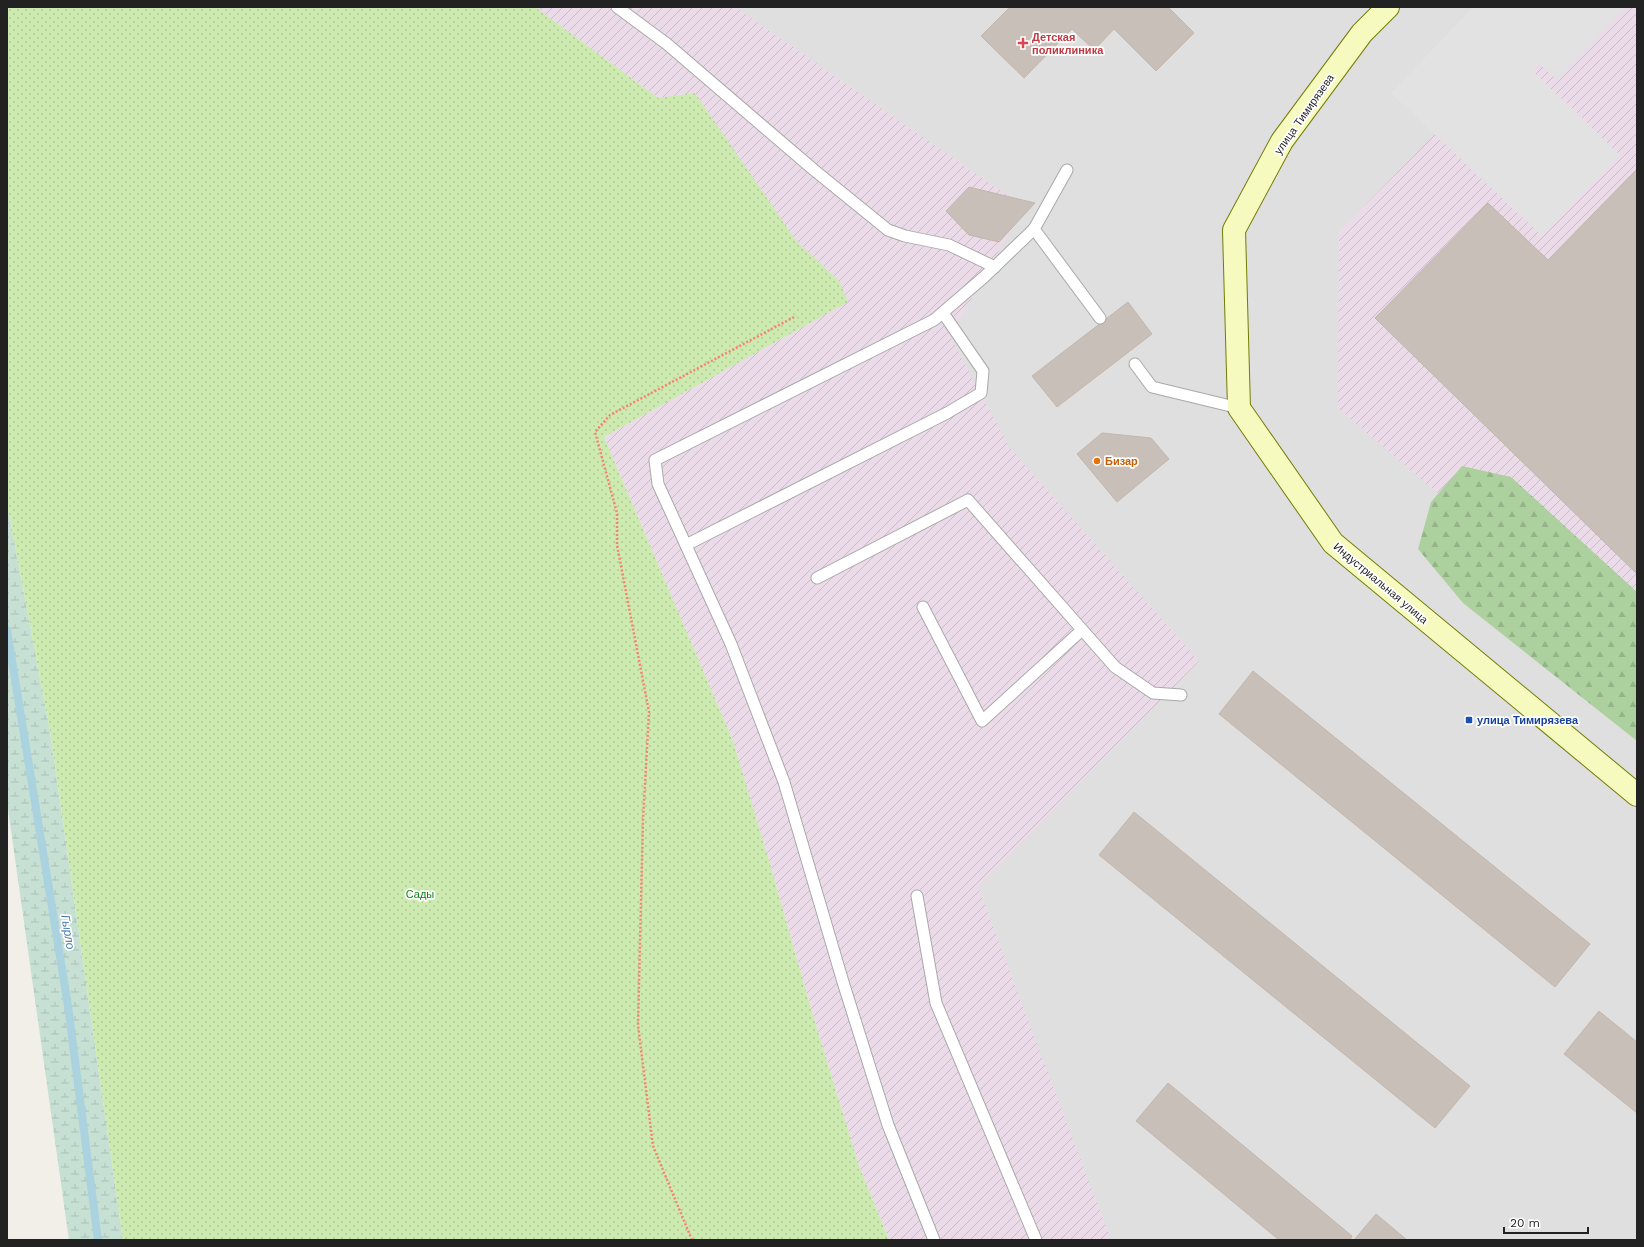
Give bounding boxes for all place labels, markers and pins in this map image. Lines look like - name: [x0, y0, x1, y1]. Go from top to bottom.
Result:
- place label: Детская поликлиника: [1032, 31, 1104, 57]
- marker: Детская поликлиника: [1017, 37, 1029, 49]
- place label: Бизар: [1105, 455, 1138, 468]
- marker: Бизар: [1092, 456, 1102, 466]
- place label: улица Тимирязева: [1477, 714, 1579, 727]
- marker: улица Тимирязева: [1464, 715, 1474, 725]

